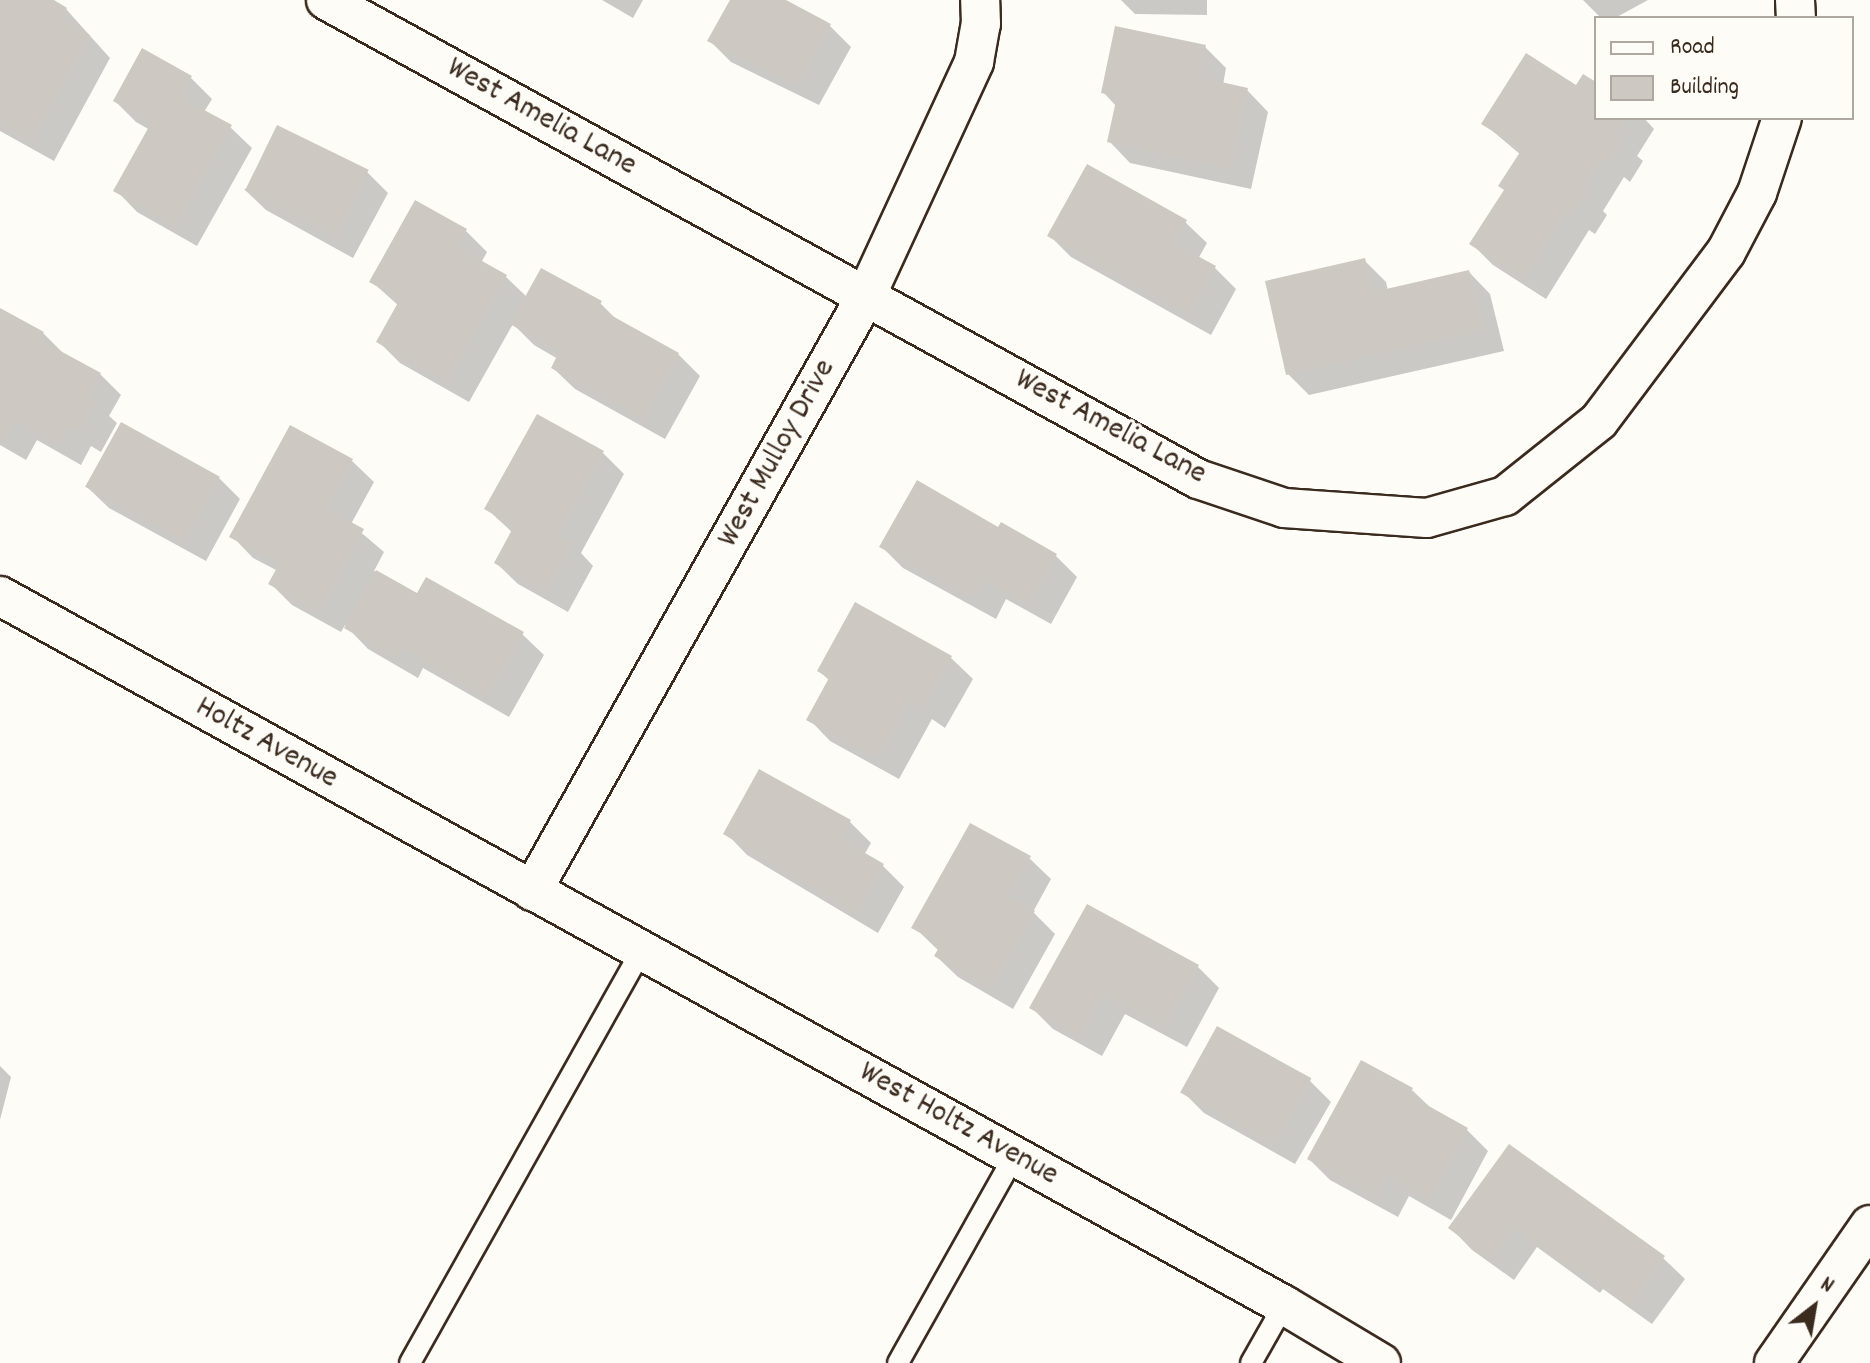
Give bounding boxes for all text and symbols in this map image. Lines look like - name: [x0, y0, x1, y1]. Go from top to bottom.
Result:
- legend: [1594, 16, 1854, 120]
- text: Road: [1670, 31, 1715, 65]
- street label: West Amelia Lane: [439, 50, 643, 186]
- text: Building: [1670, 71, 1739, 105]
- street label: West Mulloy Drive: [711, 353, 845, 555]
- street label: West Amelia Lane: [1008, 361, 1212, 495]
- street label: Holtz Avenue: [188, 689, 344, 799]
- street label: West Holtz Avenue: [852, 1054, 1064, 1196]
- north arrow: [1774, 1267, 1854, 1347]
- text: N: [1814, 1270, 1839, 1302]

